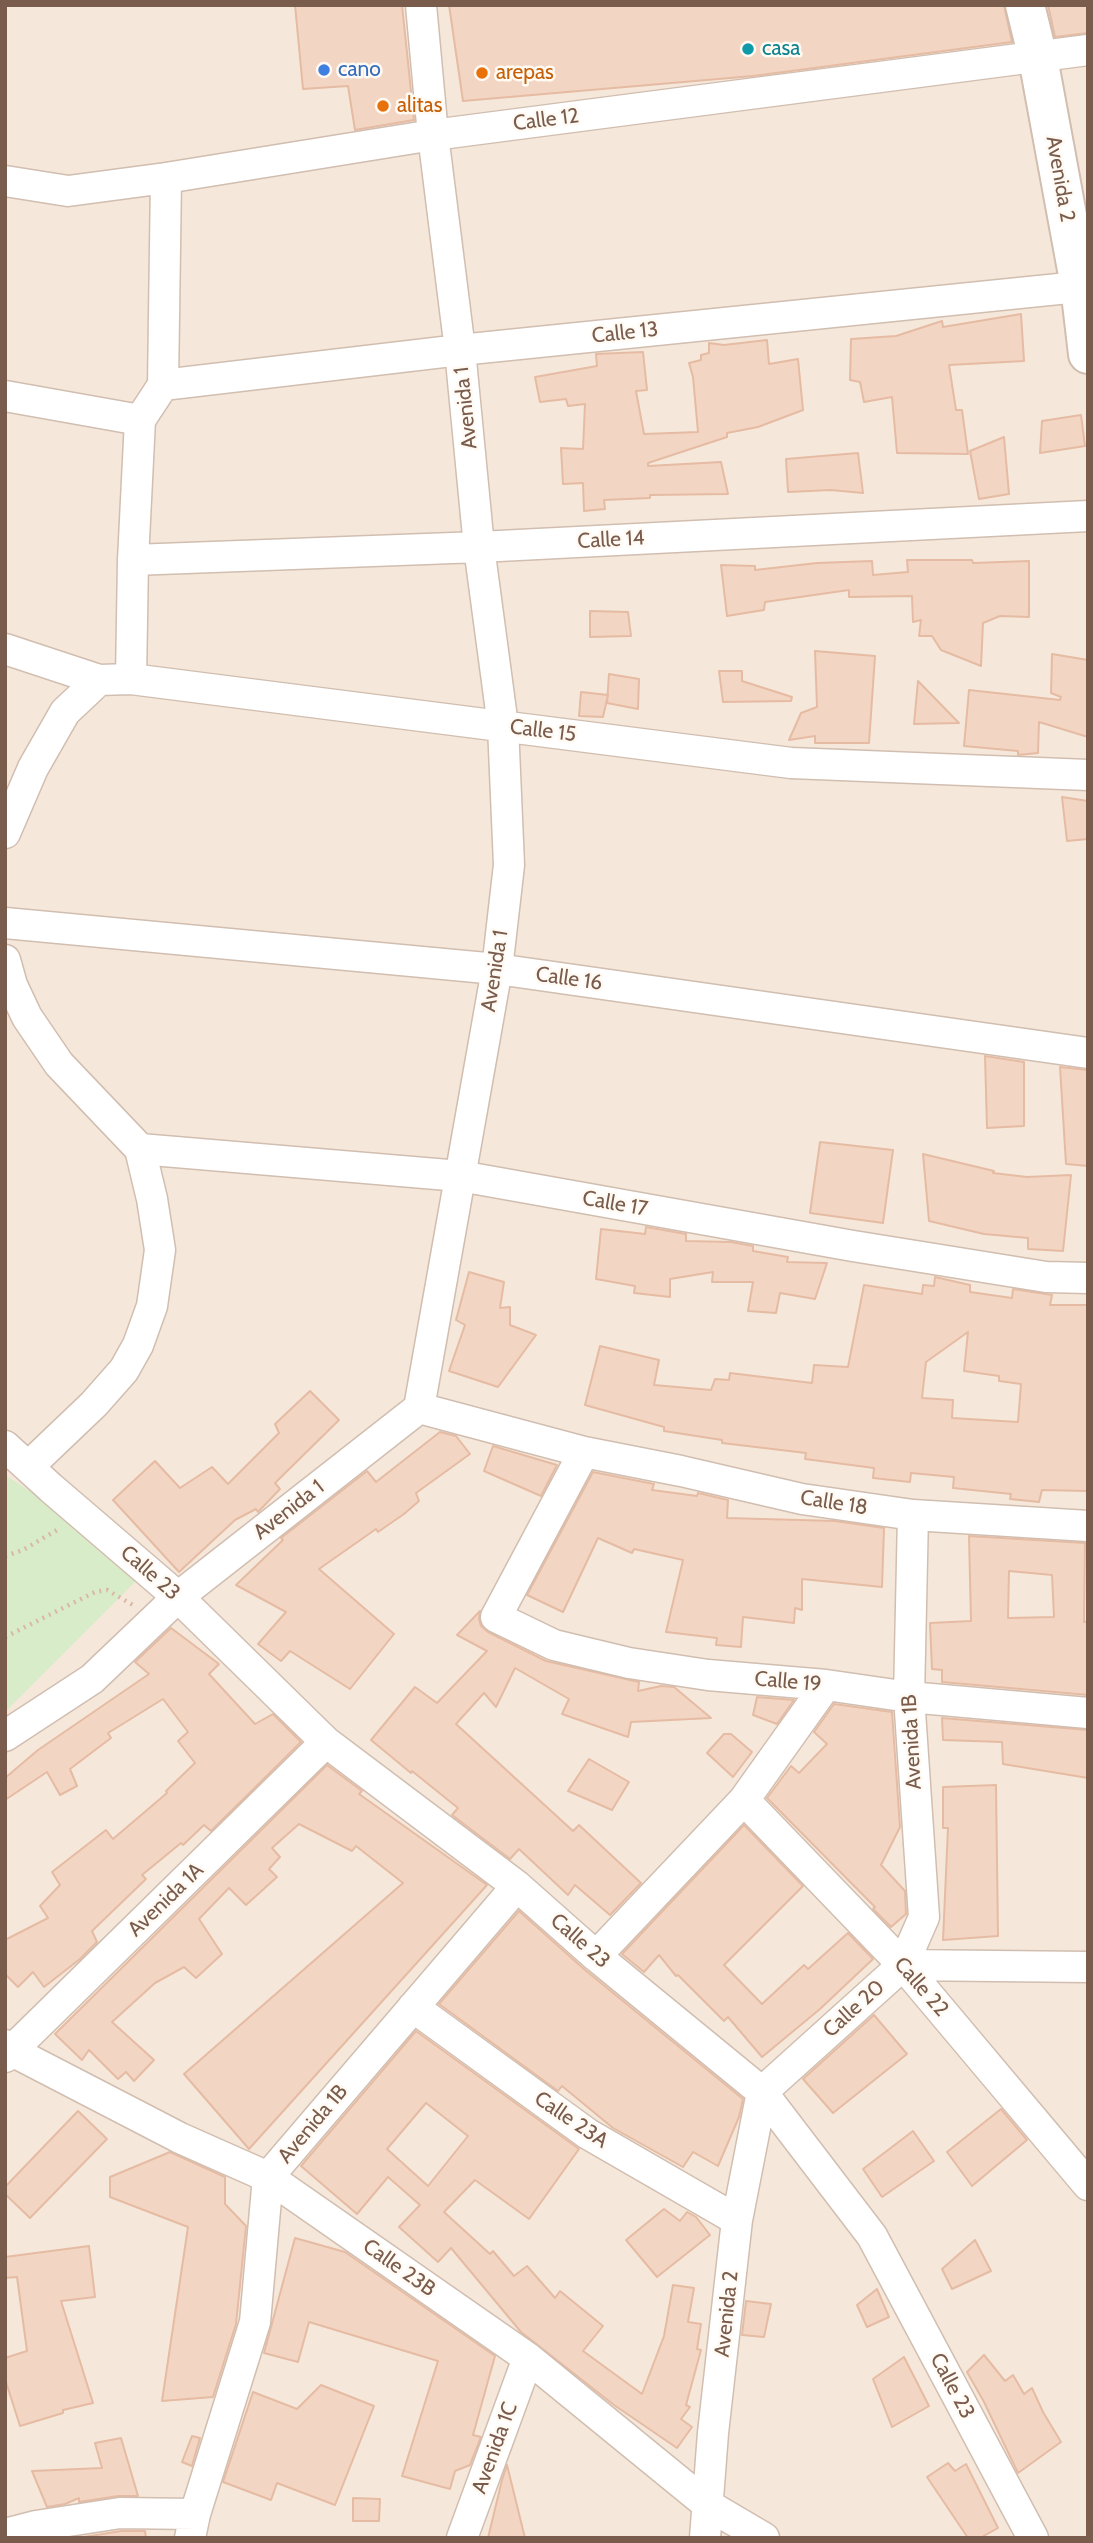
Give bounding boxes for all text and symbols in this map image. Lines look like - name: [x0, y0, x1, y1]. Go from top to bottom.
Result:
- place label: casa: [762, 36, 800, 62]
- marker: casa: [740, 41, 756, 57]
- place label: cano: [338, 57, 381, 83]
- place label: arepas: [496, 60, 554, 86]
- marker: cano: [316, 62, 332, 78]
- marker: arepas: [474, 65, 490, 81]
- place label: alitas: [397, 93, 442, 119]
- marker: alitas: [375, 98, 391, 114]
- street label: Calle 12: [512, 103, 580, 137]
- street label: Avenida 2: [1040, 134, 1080, 224]
- street label: Calle 13: [591, 317, 659, 349]
- street label: Avenida 1: [449, 366, 483, 450]
- street label: Calle 14: [577, 526, 645, 554]
- street label: Calle 15: [508, 714, 578, 748]
- street label: Avenida 1: [476, 928, 514, 1014]
- street label: Calle 16: [534, 962, 604, 996]
- street label: Calle 17: [580, 1186, 650, 1222]
- street label: Avenida 1: [249, 1475, 329, 1545]
- street label: Calle 18: [799, 1485, 869, 1521]
- street label: Calle 23: [115, 1540, 185, 1606]
- street label: Calle 19: [753, 1667, 823, 1697]
- street label: Avenida 1B: [897, 1694, 927, 1790]
- street label: Avenida 1A: [123, 1858, 209, 1942]
- street label: Calle 23: [545, 1908, 615, 1974]
- street label: Calle 22: [888, 1952, 954, 2022]
- street label: Calle 20: [818, 1975, 890, 2043]
- street label: Avenida 1B: [273, 2079, 353, 2169]
- street label: Calle 23A: [529, 2086, 613, 2154]
- street label: Calle 23B: [358, 2234, 440, 2302]
- street label: Avenida 2: [710, 2270, 744, 2358]
- street label: Calle 23: [924, 2349, 980, 2423]
- street label: Avenida 1C: [467, 2399, 523, 2497]

